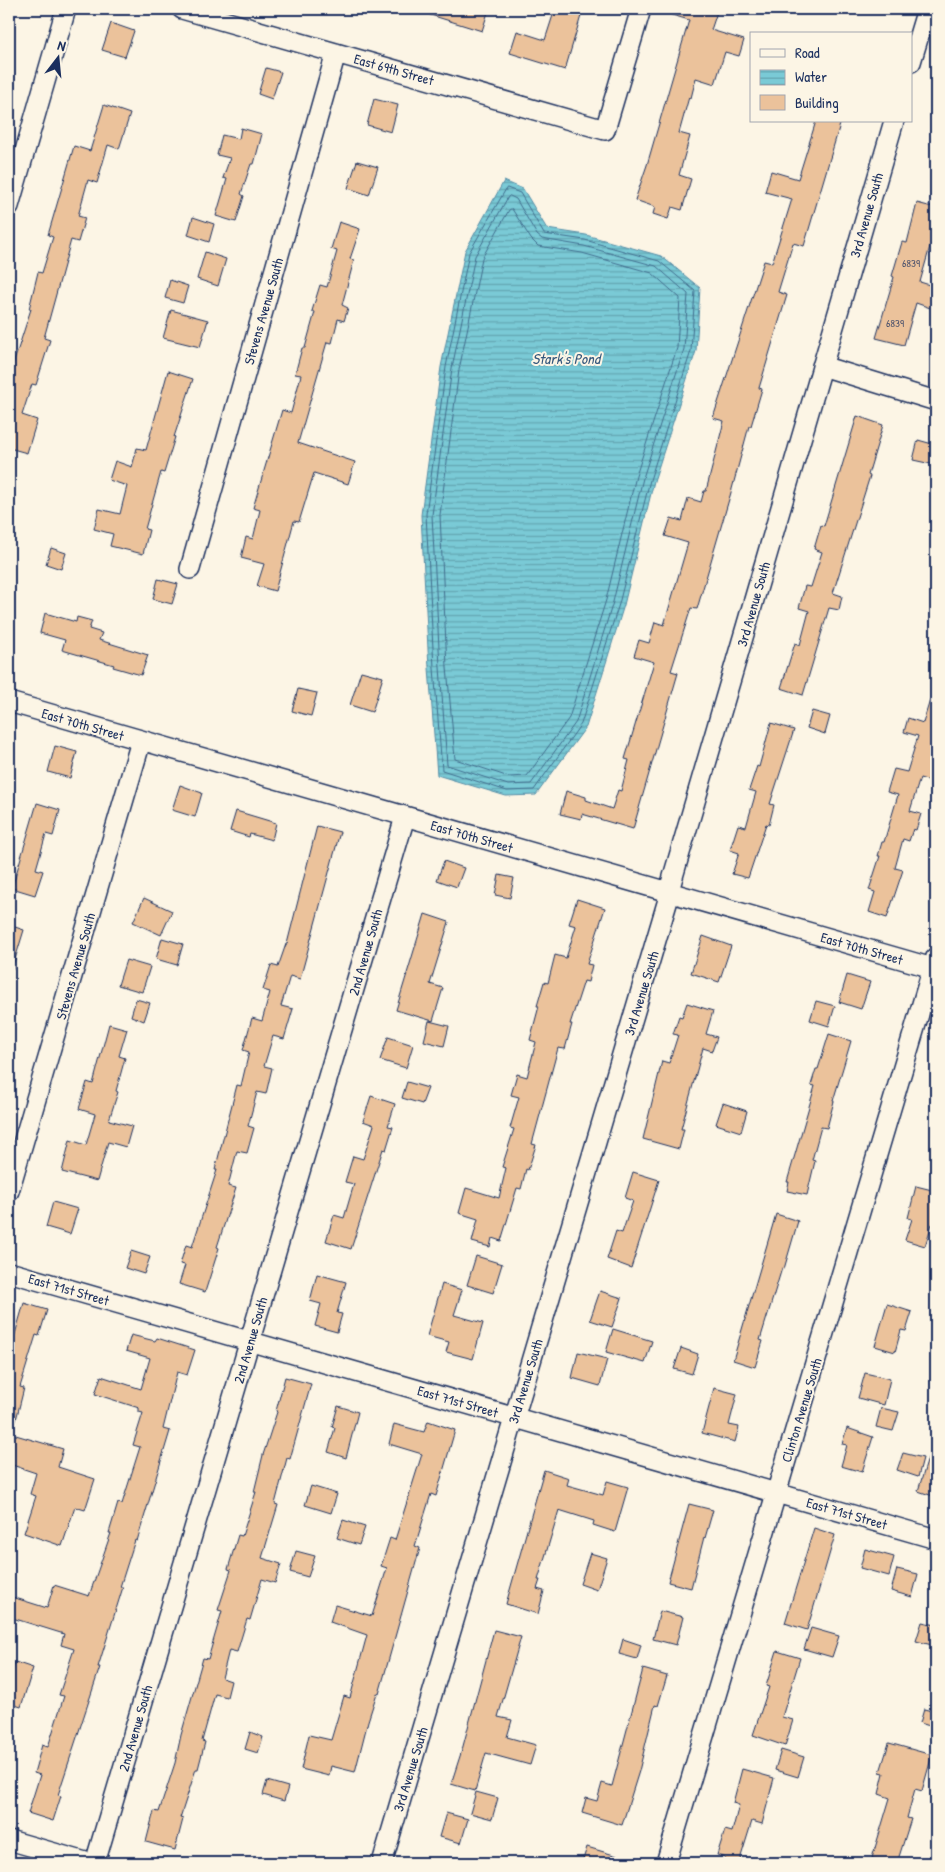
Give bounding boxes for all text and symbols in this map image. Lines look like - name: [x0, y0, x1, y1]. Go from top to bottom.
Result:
- north arrow: [32, 32, 82, 82]
- legend: [750, 32, 912, 122]
- text: N: [56, 35, 68, 55]
- text: Road: [795, 42, 820, 63]
- street label: East 69th Street: [352, 49, 436, 90]
- text: Water: [795, 66, 827, 87]
- text: Building: [795, 92, 839, 113]
- street label: 3rd Avenue South: [845, 170, 887, 260]
- street label: Stevens Avenue South: [239, 255, 287, 366]
- house number: 6839: [902, 256, 920, 270]
- house number: 6839: [886, 316, 904, 330]
- water label: Stark's Pond: [532, 348, 602, 369]
- street label: 3rd Avenue South: [732, 559, 774, 649]
- street label: East 70th Street: [40, 703, 127, 745]
- street label: East 70th Street: [429, 815, 516, 857]
- street label: 2nd Avenue South: [344, 907, 386, 997]
- street label: Stevens Avenue South: [51, 910, 99, 1021]
- street label: East 70th Street: [819, 927, 906, 969]
- street label: 3rd Avenue South: [619, 948, 663, 1038]
- street label: East 71st Street: [26, 1268, 112, 1310]
- street label: 2nd Avenue South: [229, 1295, 271, 1385]
- street label: 3rd Avenue South: [503, 1336, 547, 1426]
- street label: Clinton Avenue South: [776, 1355, 826, 1464]
- street label: East 71st Street: [415, 1380, 501, 1422]
- street label: East 71st Street: [804, 1492, 890, 1534]
- street label: 2nd Avenue South: [114, 1683, 156, 1773]
- street label: 3rd Avenue South: [388, 1724, 432, 1814]

